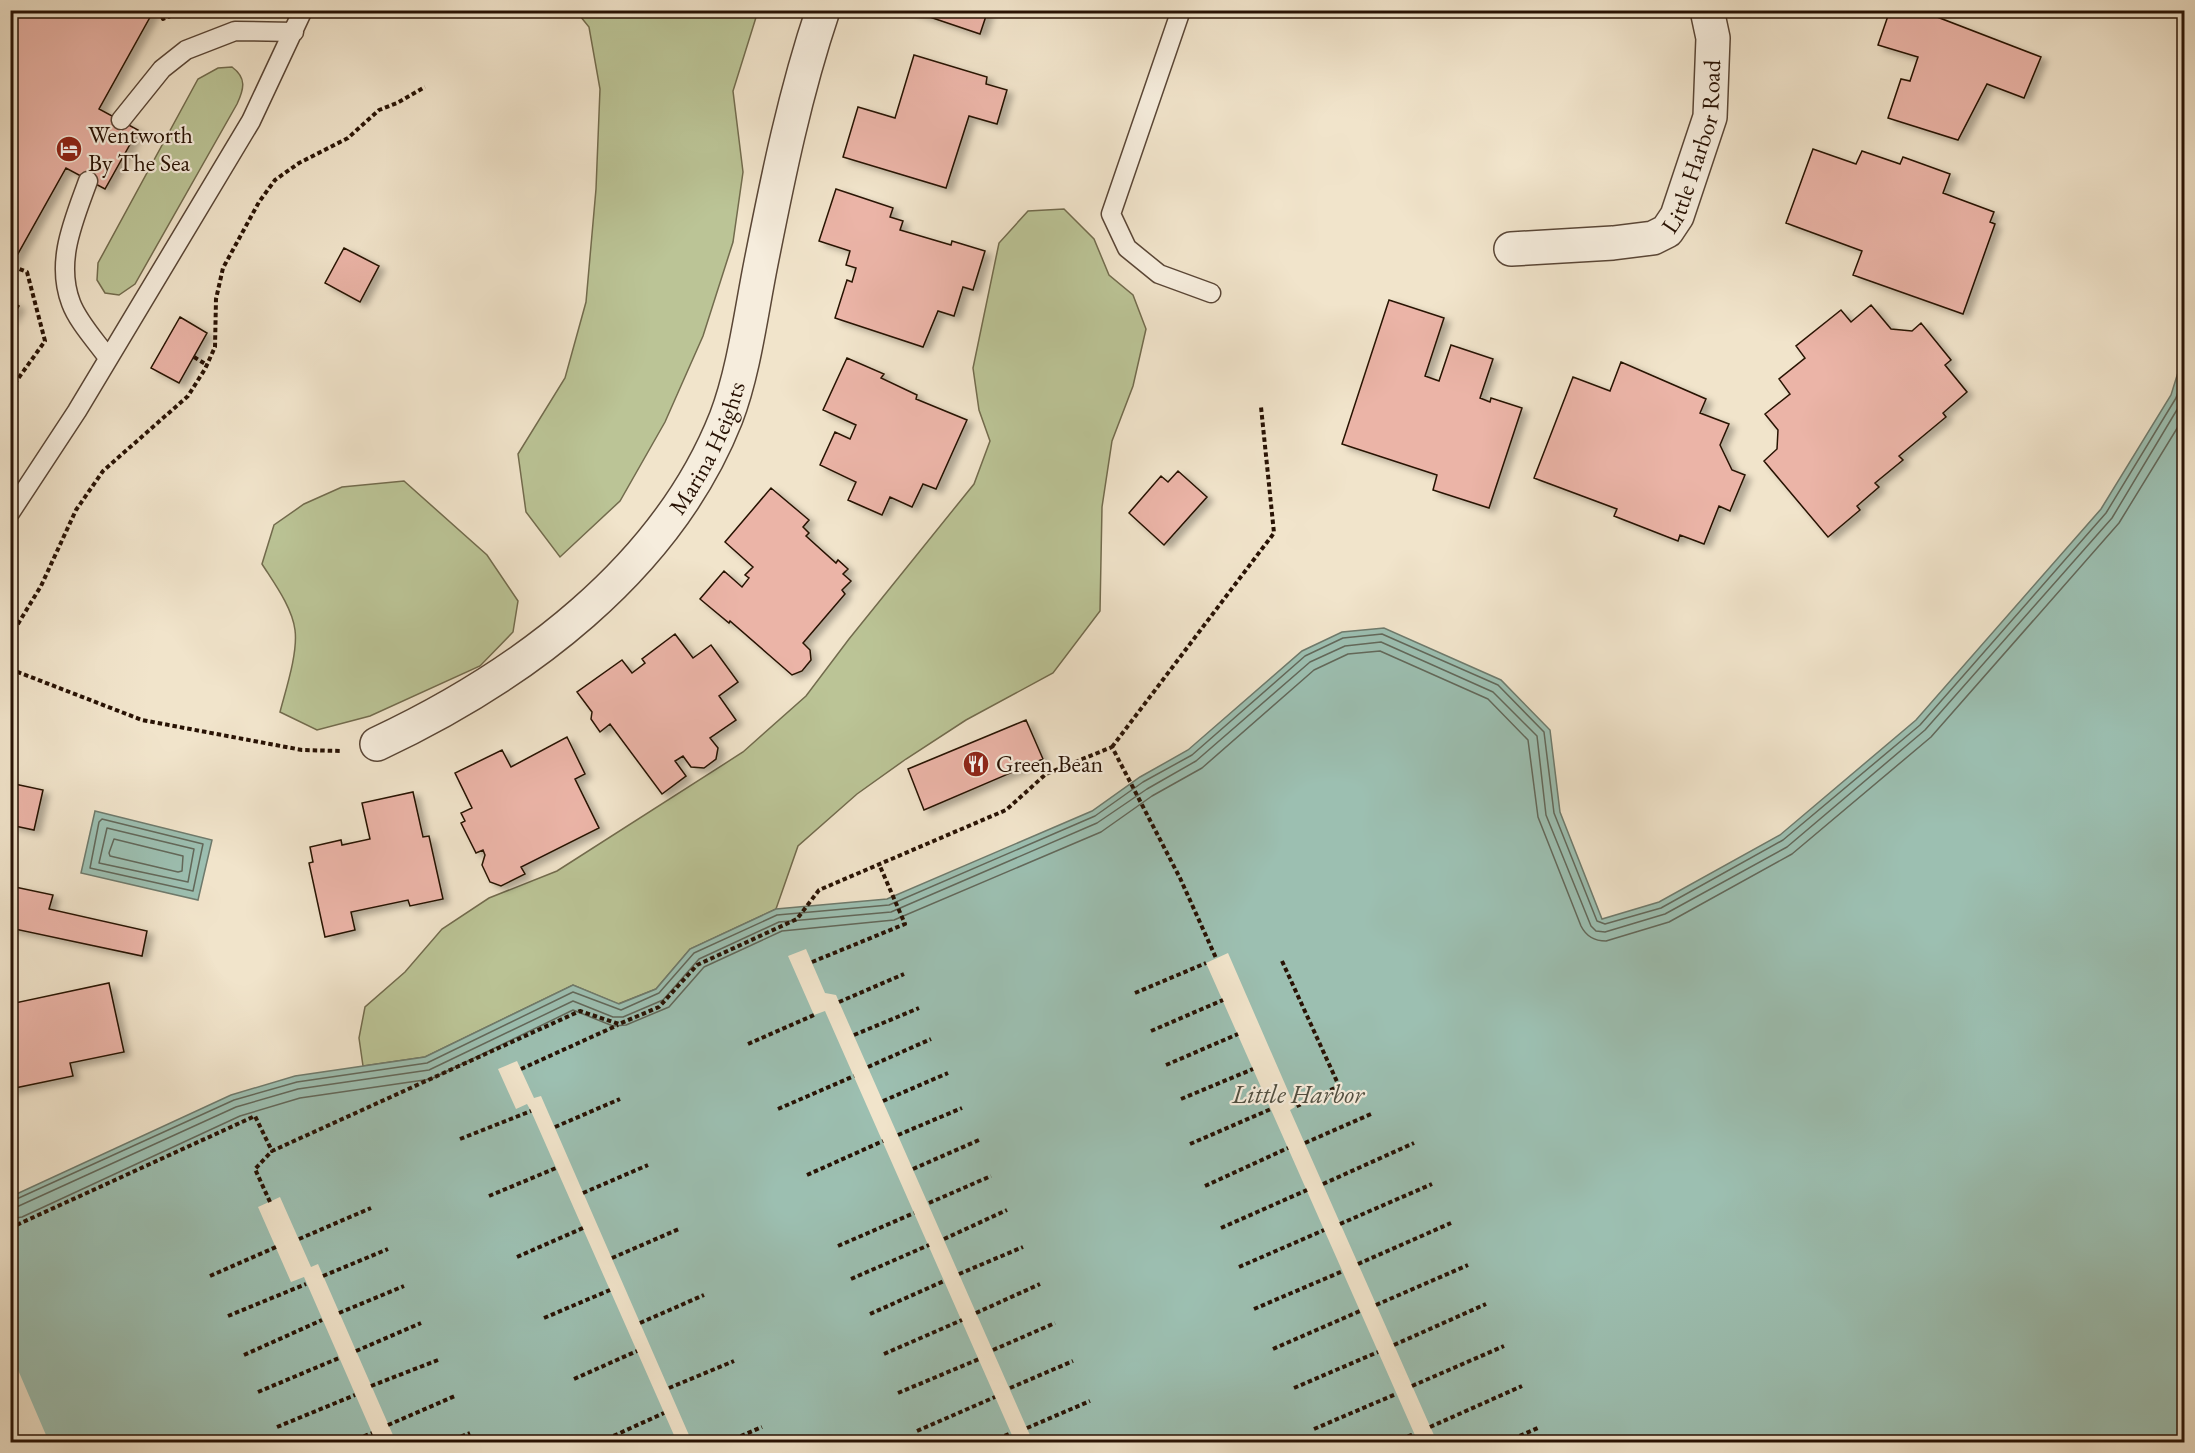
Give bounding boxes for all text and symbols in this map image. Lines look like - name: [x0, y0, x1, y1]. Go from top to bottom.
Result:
- street label: Little Harbor Road: [1654, 58, 1727, 239]
- place label: Wentworth By The Sea: [88, 119, 193, 178]
- hotel icon: Wentworth By The Sea: [54, 134, 84, 164]
- street label: Marina Heights: [662, 378, 752, 520]
- place label: Green Bean: [996, 748, 1103, 779]
- restaurant icon: Green Bean: [961, 749, 991, 779]
- water label: Little Harbor: [1231, 1077, 1365, 1111]

